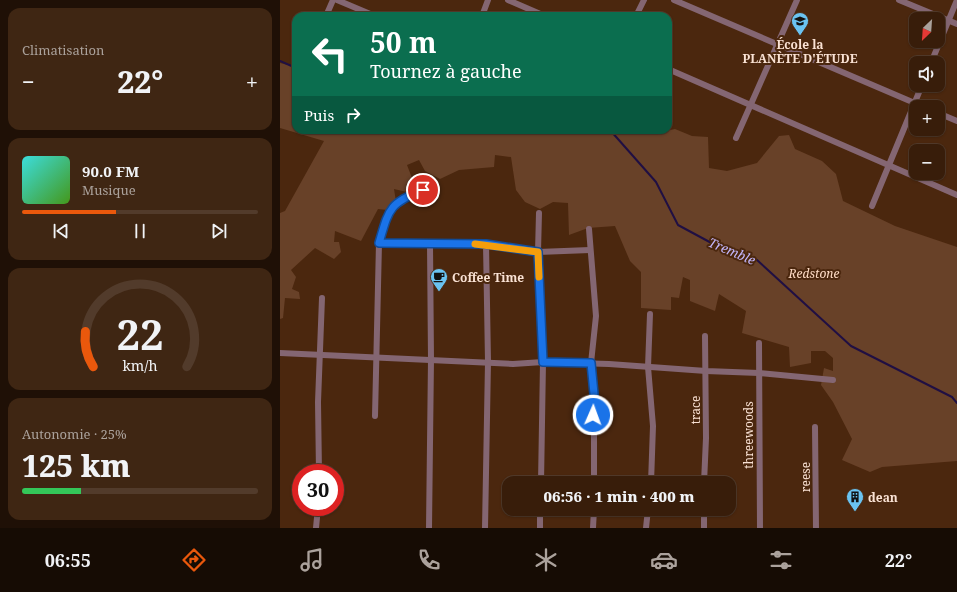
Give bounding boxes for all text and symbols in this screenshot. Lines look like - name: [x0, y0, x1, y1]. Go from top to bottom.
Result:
- school or university icon: École la PLANÈTE D'ÉTUDE: [790, 11, 810, 36]
- north arrow: [909, 12, 945, 48]
- map controls: [909, 12, 945, 180]
- text: 50 m: [370, 23, 437, 61]
- icon: left: [304, 28, 356, 80]
- place label: École la PLANÈTE D'ÉTUDE: [743, 36, 858, 67]
- text: Climatisation: [22, 41, 104, 59]
- button: sound: [909, 56, 945, 92]
- text: Tournez à gauche: [370, 59, 522, 83]
- text: 22°: [117, 61, 163, 102]
- text: −: [22, 66, 35, 96]
- text: +: [246, 66, 258, 96]
- button: +: [909, 100, 945, 136]
- icon: right: [342, 104, 364, 126]
- text: Puis: [304, 105, 334, 125]
- button: −: [909, 144, 945, 180]
- text: 90.0 FM: [82, 161, 139, 181]
- pin: [406, 173, 440, 207]
- icon: arrive: [412, 179, 434, 201]
- text: Musique: [82, 181, 136, 199]
- icon: previous: [50, 220, 72, 242]
- icon: pause: [129, 220, 151, 242]
- icon: next: [208, 220, 230, 242]
- water label: Tremble: [706, 233, 759, 269]
- park label: Redstone: [788, 265, 839, 282]
- cafe icon: Coffee Time: [429, 267, 449, 292]
- place label: Coffee Time: [452, 269, 524, 286]
- text: 22: [116, 306, 164, 362]
- text: km/h: [122, 356, 158, 375]
- position arrow: [572, 394, 614, 436]
- street label: trace: [687, 396, 704, 424]
- street label: threewoods: [740, 401, 757, 469]
- text: Autonomie · 25%: [22, 425, 127, 443]
- text: 125 km: [22, 445, 131, 486]
- street label: reese: [797, 462, 814, 492]
- speed limit sign: 30: [292, 464, 344, 516]
- text: 06:56 · 1 min · 400 m: [543, 486, 695, 506]
- building icon: dean: [845, 487, 865, 512]
- place label: dean: [868, 489, 898, 506]
- icon: directions: [180, 546, 208, 574]
- icon: music: [298, 546, 326, 574]
- icon: phone: [415, 546, 443, 574]
- icon: climate: [532, 546, 560, 574]
- icon: car: [650, 546, 678, 574]
- icon: filters: [767, 546, 795, 574]
- text: 06:55: [45, 548, 91, 572]
- text: 22°: [885, 548, 912, 572]

